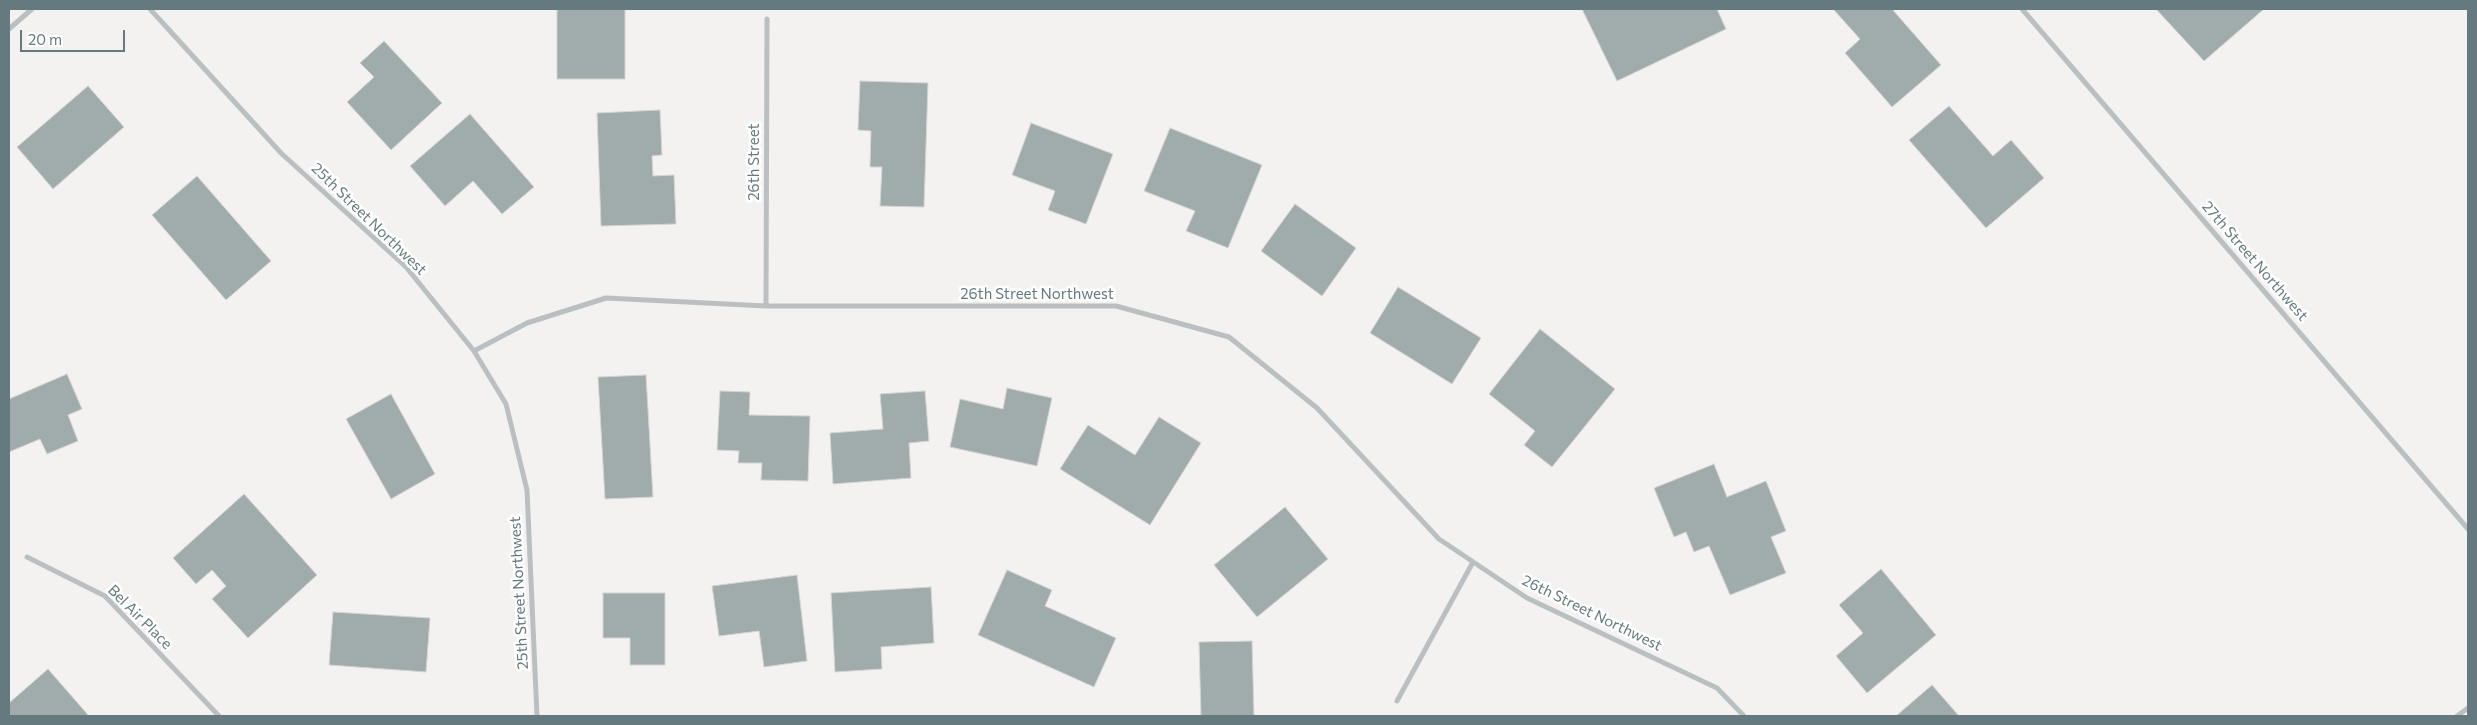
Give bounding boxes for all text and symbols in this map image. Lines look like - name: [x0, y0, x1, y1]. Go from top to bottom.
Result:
- scale bar: [22, 20, 128, 52]
- text: 20 m: [28, 30, 62, 48]
- street label: 26th Street: [745, 123, 763, 201]
- street label: 25th Street Northwest: [308, 159, 430, 279]
- street label: 27th Street Northwest: [2198, 198, 2312, 324]
- street label: 26th Street Northwest: [960, 285, 1114, 303]
- street label: 25th Street Northwest: [506, 516, 532, 670]
- street label: 26th Street Northwest: [1519, 571, 1665, 655]
- street label: Bel Air Place: [104, 581, 176, 653]

